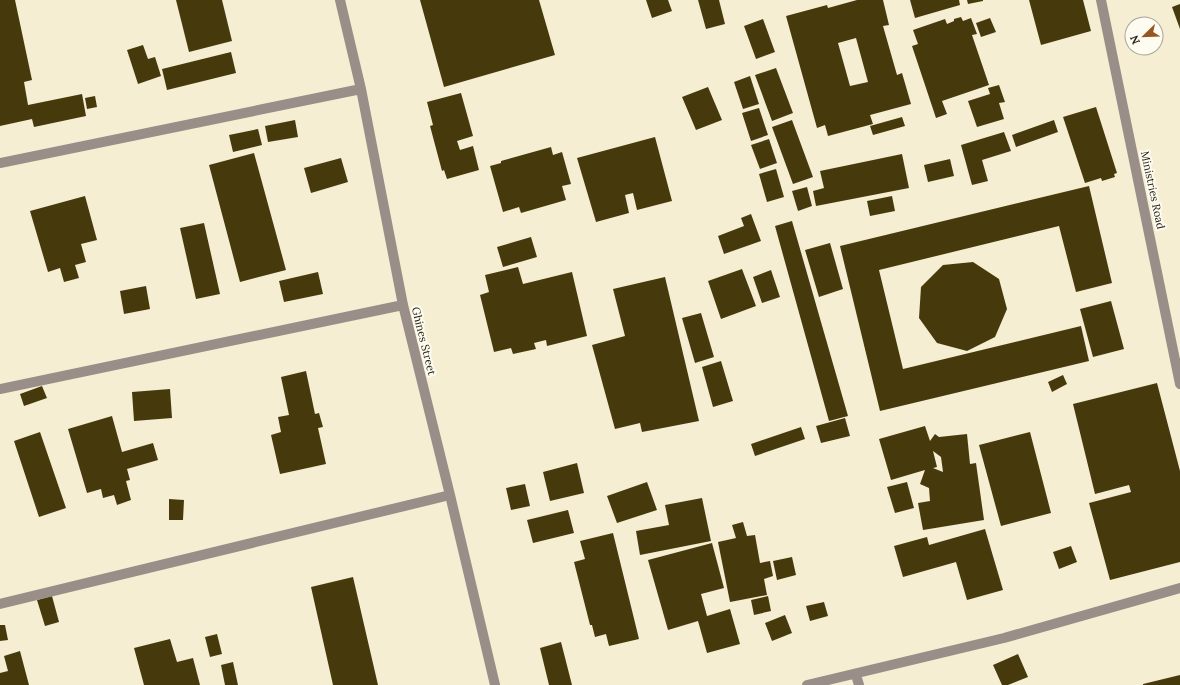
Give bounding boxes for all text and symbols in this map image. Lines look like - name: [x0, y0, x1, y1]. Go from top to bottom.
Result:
- north arrow: [1124, 16, 1164, 56]
- text: N: [1126, 33, 1143, 47]
- street label: Ministries Road: [1138, 150, 1168, 231]
- street label: Ghines Street: [409, 305, 439, 377]

